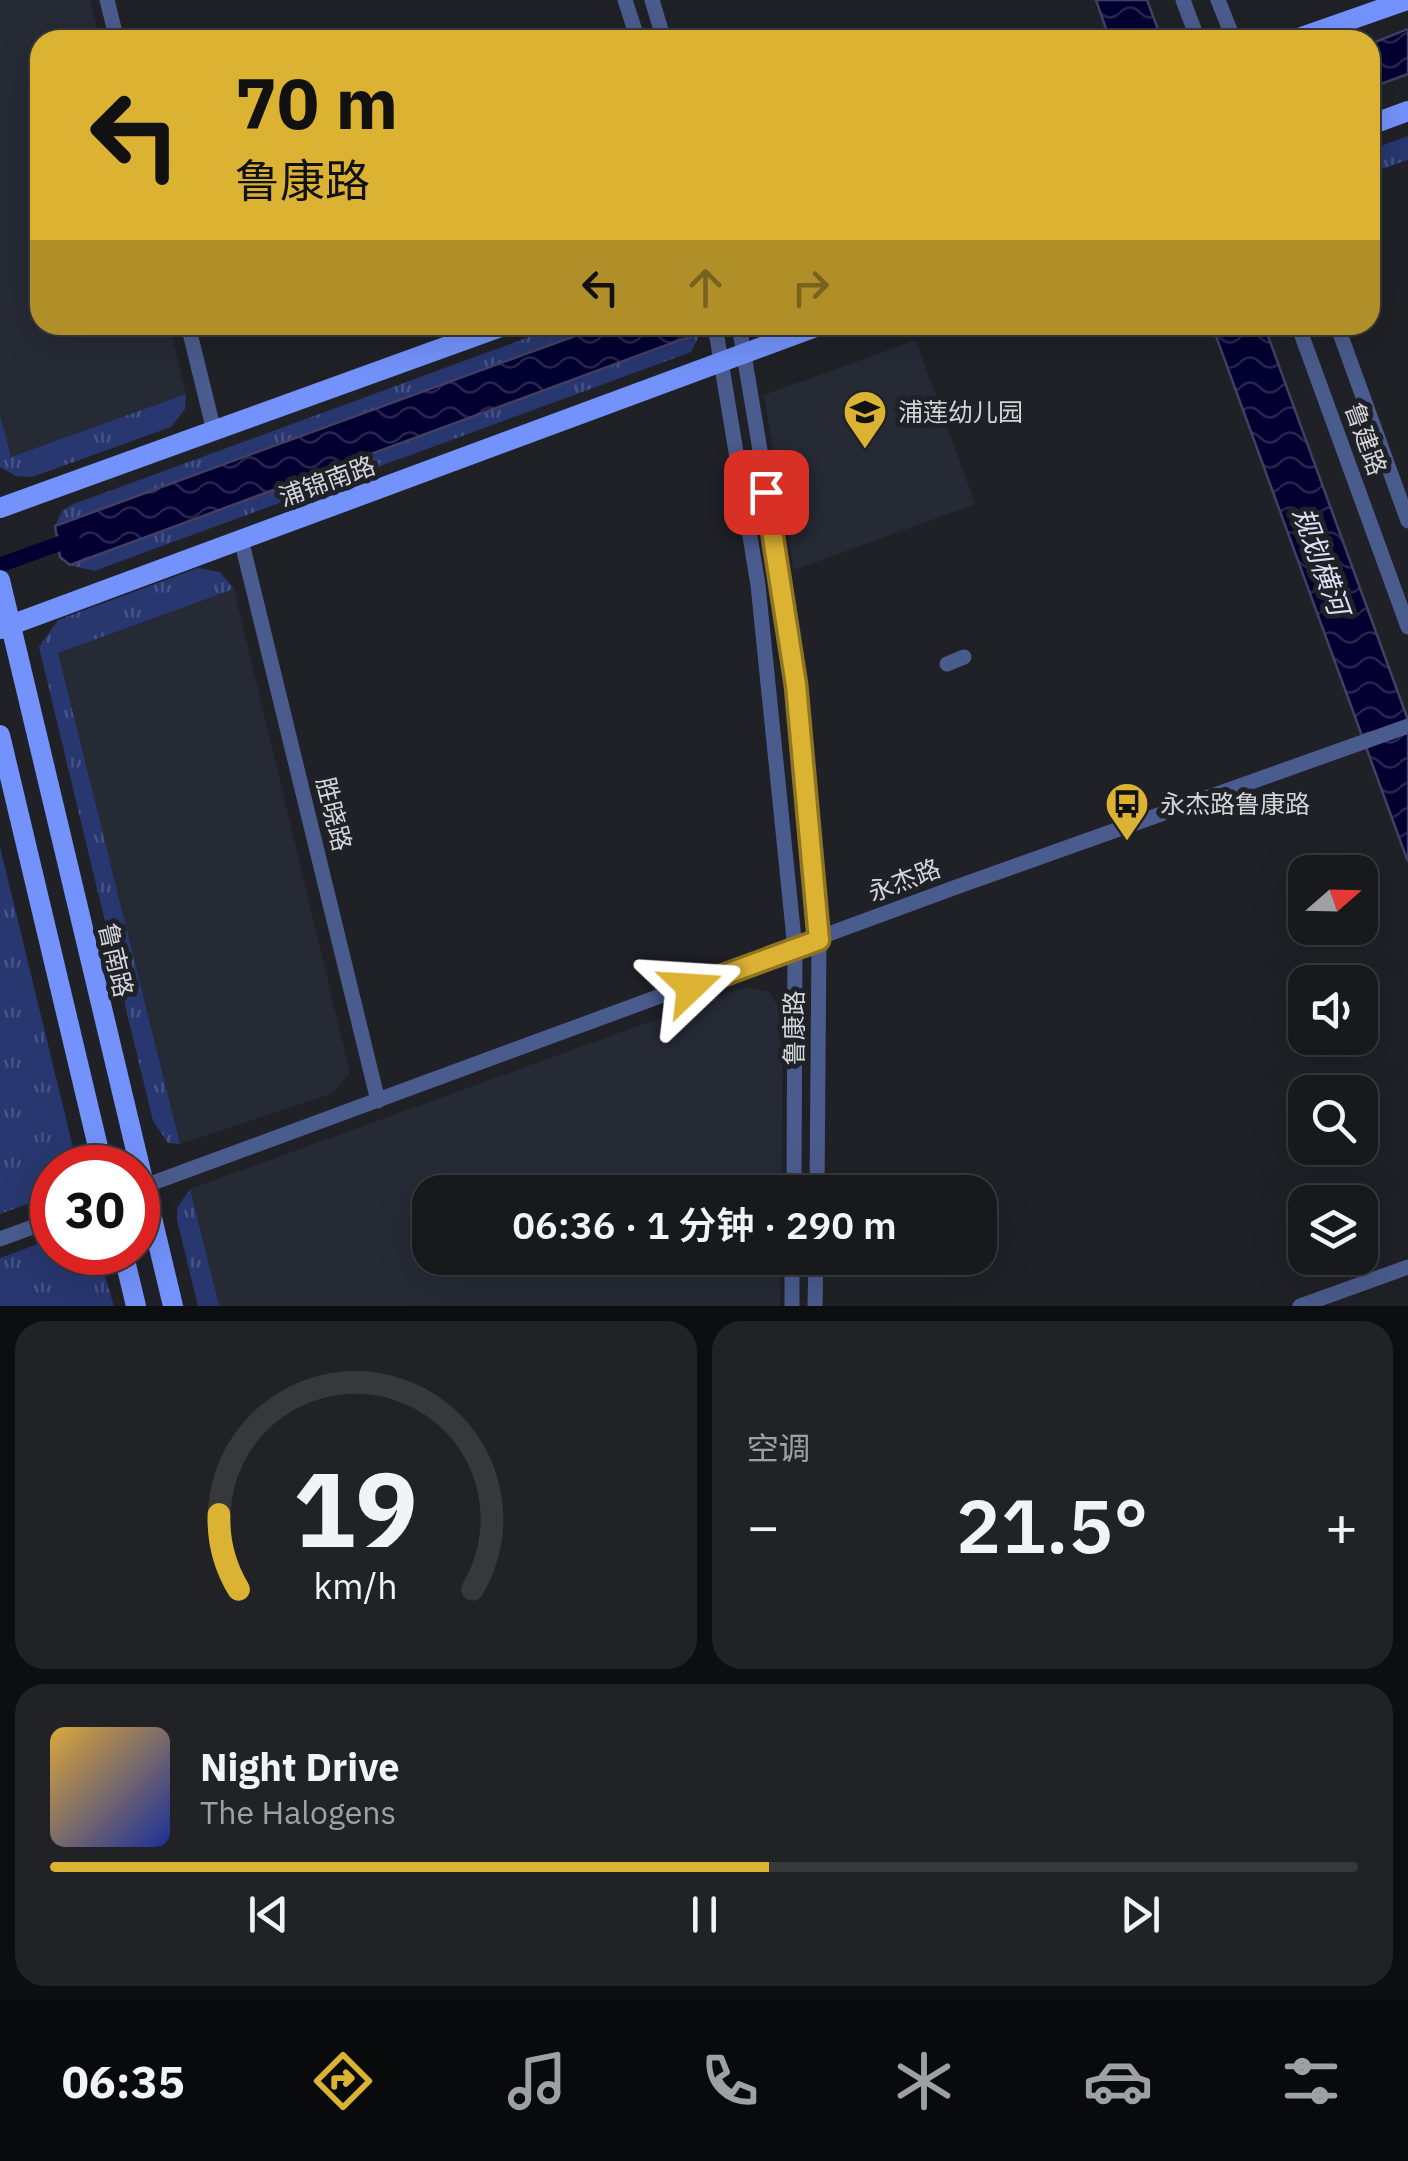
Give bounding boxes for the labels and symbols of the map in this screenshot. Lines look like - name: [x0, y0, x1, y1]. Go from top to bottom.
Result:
- school or university icon: 浦莲幼儿园: [842, 389, 888, 450]
- place label: 浦莲幼儿园: [898, 395, 1023, 428]
- street label: 鲁建路: [1338, 398, 1395, 480]
- street label: 浦锦南路: [274, 448, 379, 513]
- pin: [724, 450, 809, 535]
- water label: 规划横河: [1285, 502, 1360, 624]
- street label: 胜晓路: [309, 773, 360, 854]
- bus stop icon: 永杰路鲁康路: [1104, 781, 1150, 842]
- place label: 永杰路鲁康路: [1160, 787, 1310, 820]
- street label: 永杰路: [863, 851, 945, 908]
- north arrow: [1288, 855, 1378, 945]
- street label: 鲁南路: [92, 920, 141, 1000]
- position arrow: [639, 935, 743, 1039]
- street label: 鲁康路: [777, 990, 810, 1066]
- speed limit sign: 30: [30, 1145, 160, 1275]

